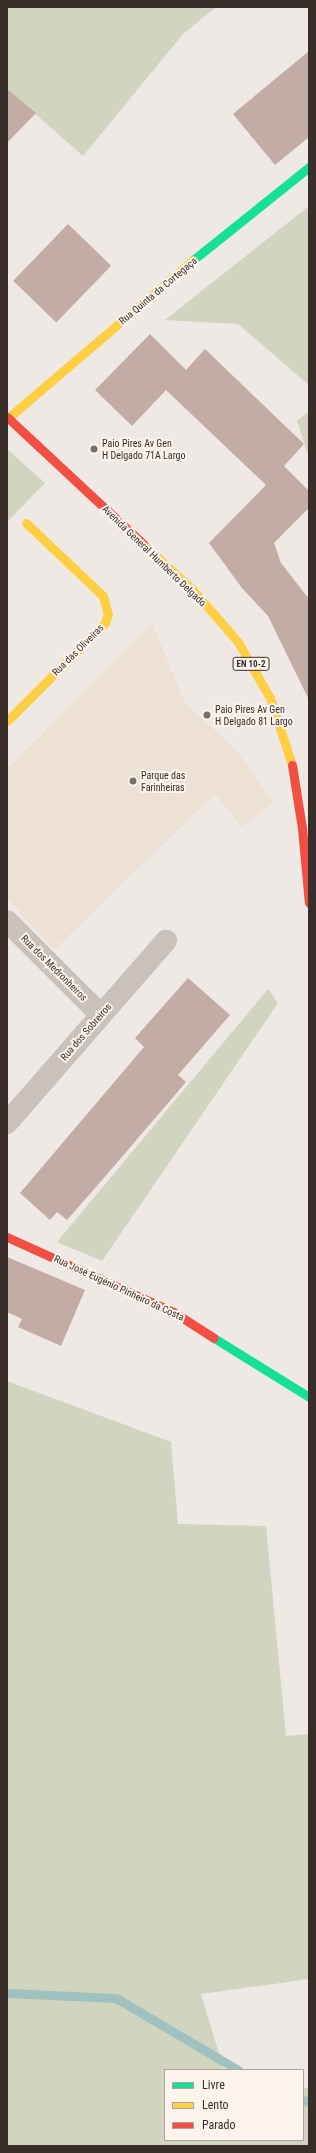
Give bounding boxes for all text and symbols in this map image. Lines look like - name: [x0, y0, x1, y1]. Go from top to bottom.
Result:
- street label: Rua Quinta da Cortegaça: [117, 255, 199, 327]
- place label: Paio Pires Av Gen H Delgado 71A Largo: [102, 437, 186, 460]
- marker: Paio Pires Av Gen H Delgado 71A Largo: [89, 444, 99, 454]
- street label: Avenida General Humberto Delgado: [99, 503, 209, 609]
- street label: Rua das Oliveiras: [50, 622, 106, 678]
- road number: EN 10-2: [232, 657, 270, 671]
- place label: Paio Pires Av Gen H Delgado 81 Largo: [215, 703, 293, 726]
- marker: Paio Pires Av Gen H Delgado 81 Largo: [202, 710, 212, 720]
- place label: Parque das Farinheiras: [141, 769, 185, 792]
- marker: Parque das Farinheiras: [128, 776, 138, 786]
- street label: Rua dos Medronheiros: [18, 932, 90, 1004]
- street label: Rua dos Sobreiros: [58, 1001, 114, 1063]
- street label: Rua José Eugénio Pinheiro da Costa: [52, 1253, 186, 1323]
- legend: [164, 2069, 304, 2141]
- text: Livre: [202, 2078, 225, 2092]
- text: Lento: [202, 2098, 229, 2112]
- text: Parado: [202, 2118, 235, 2132]

